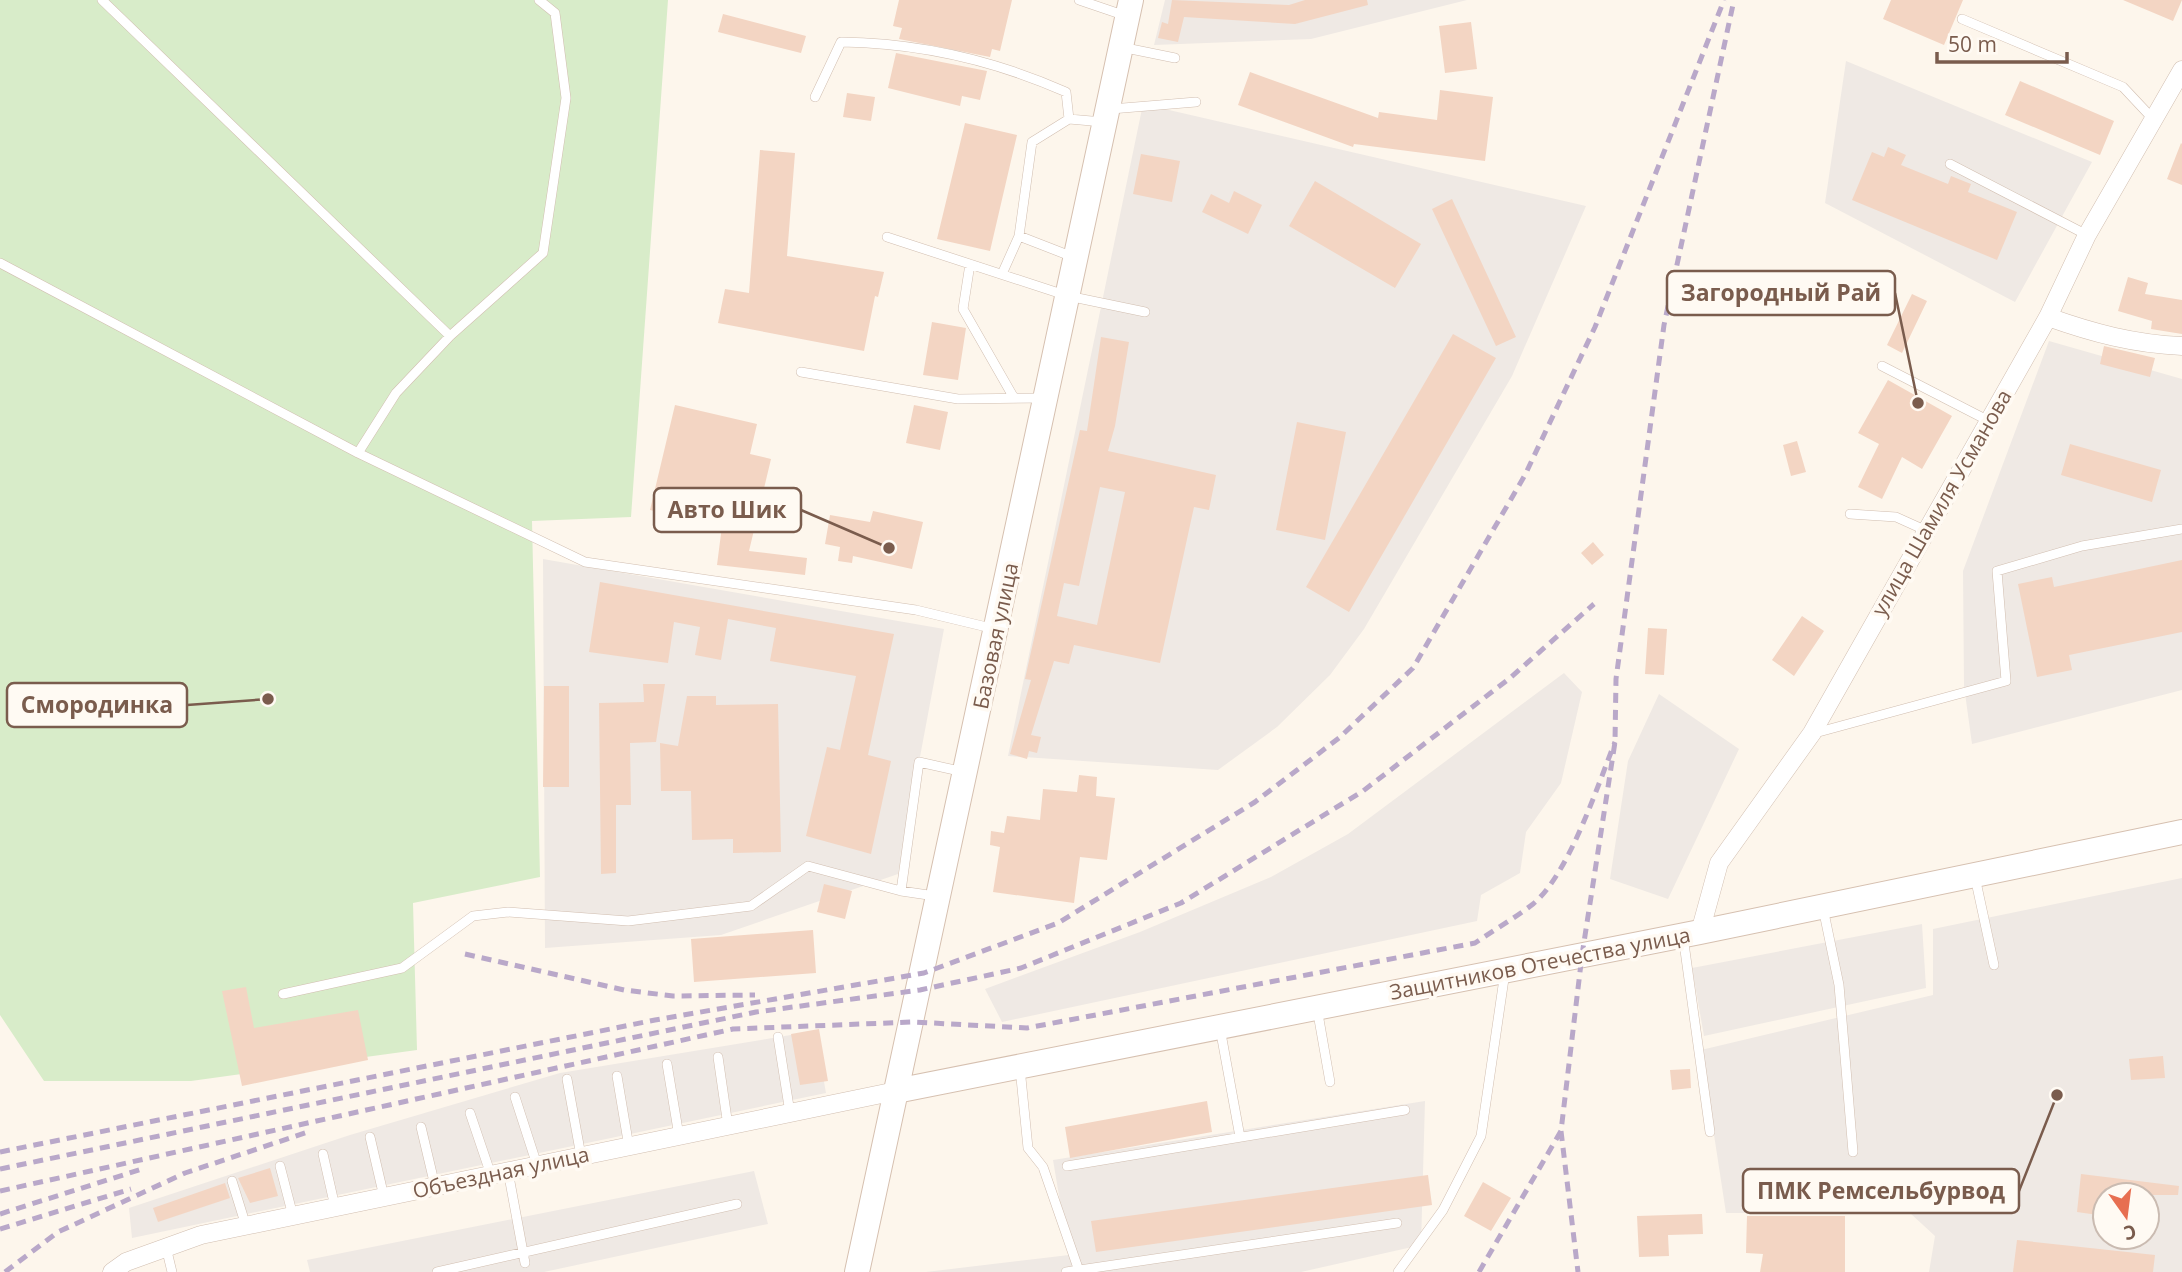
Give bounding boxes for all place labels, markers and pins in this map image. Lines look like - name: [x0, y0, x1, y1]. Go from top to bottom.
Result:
- callout: Загородный Рай: [1667, 271, 1895, 315]
- callout: Авто Шик: [654, 488, 801, 532]
- callout: Смородинка: [7, 683, 187, 727]
- callout: ПМК Ремсельбурвод: [1743, 1169, 2019, 1213]

